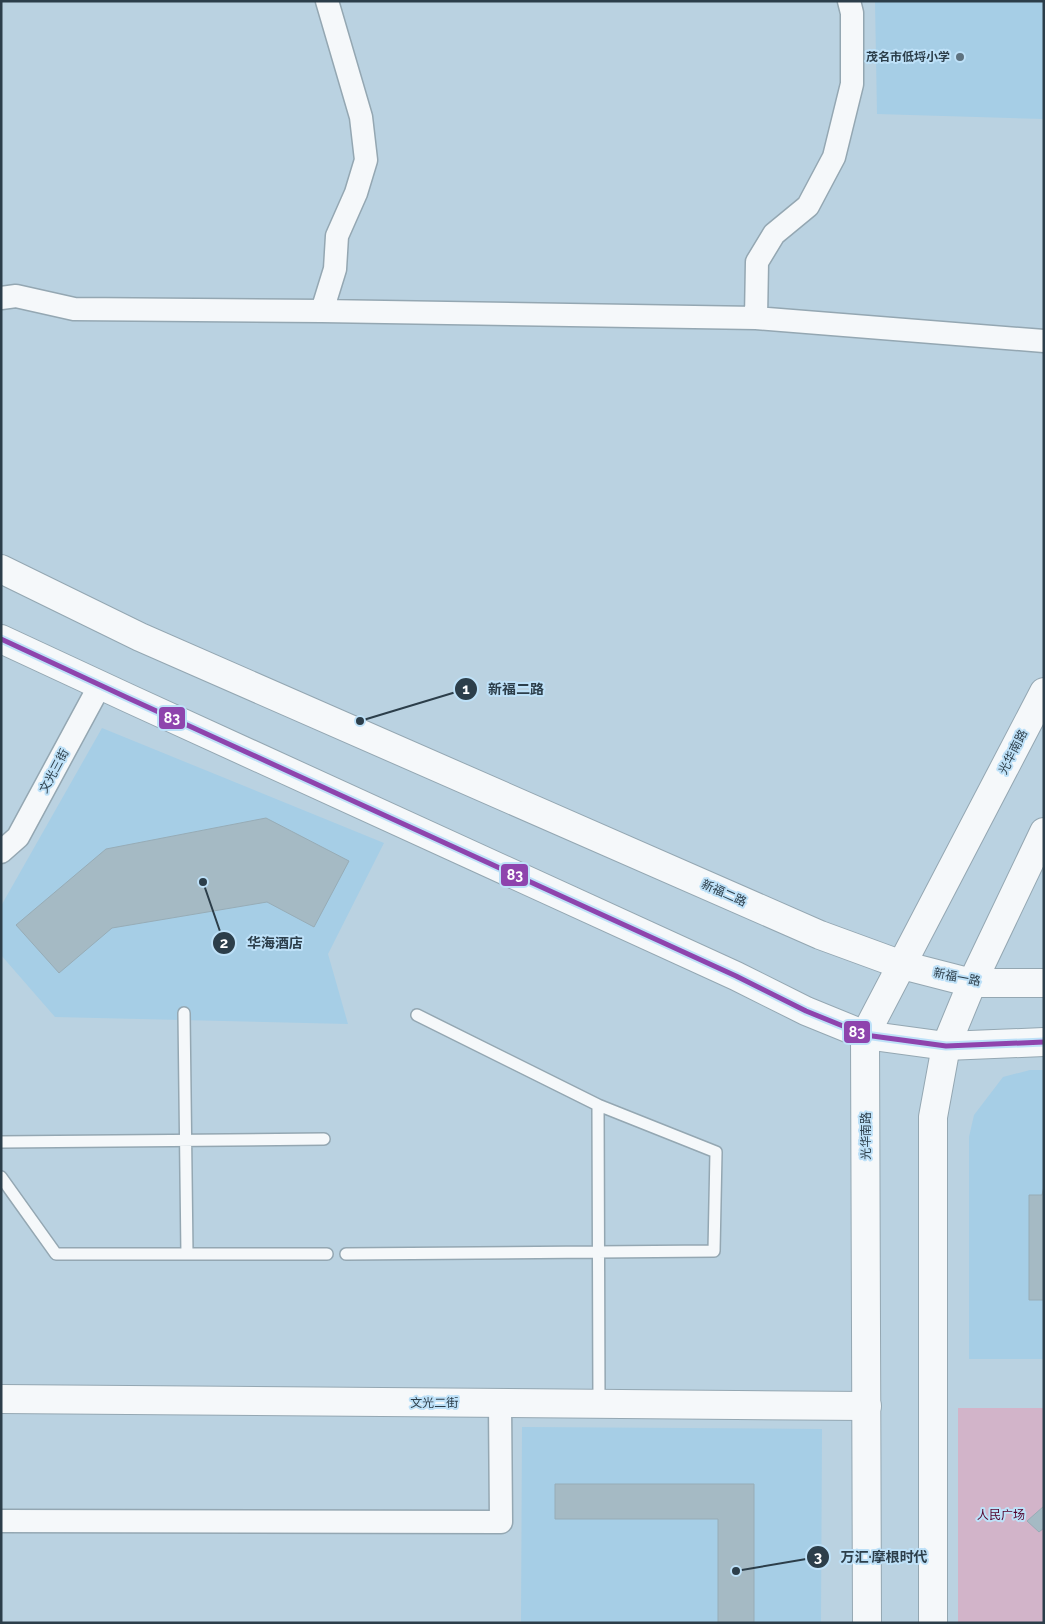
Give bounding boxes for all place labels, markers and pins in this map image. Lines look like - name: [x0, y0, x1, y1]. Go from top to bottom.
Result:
- place label: 茂名市低埒小学: [866, 50, 950, 64]
- marker: 茂名市低埒小学: [954, 51, 966, 63]
- callout: 新福二路: [453, 674, 554, 703]
- callout: 华海酒店: [212, 928, 313, 957]
- callout: 万汇·摩根时代: [806, 1542, 938, 1571]

